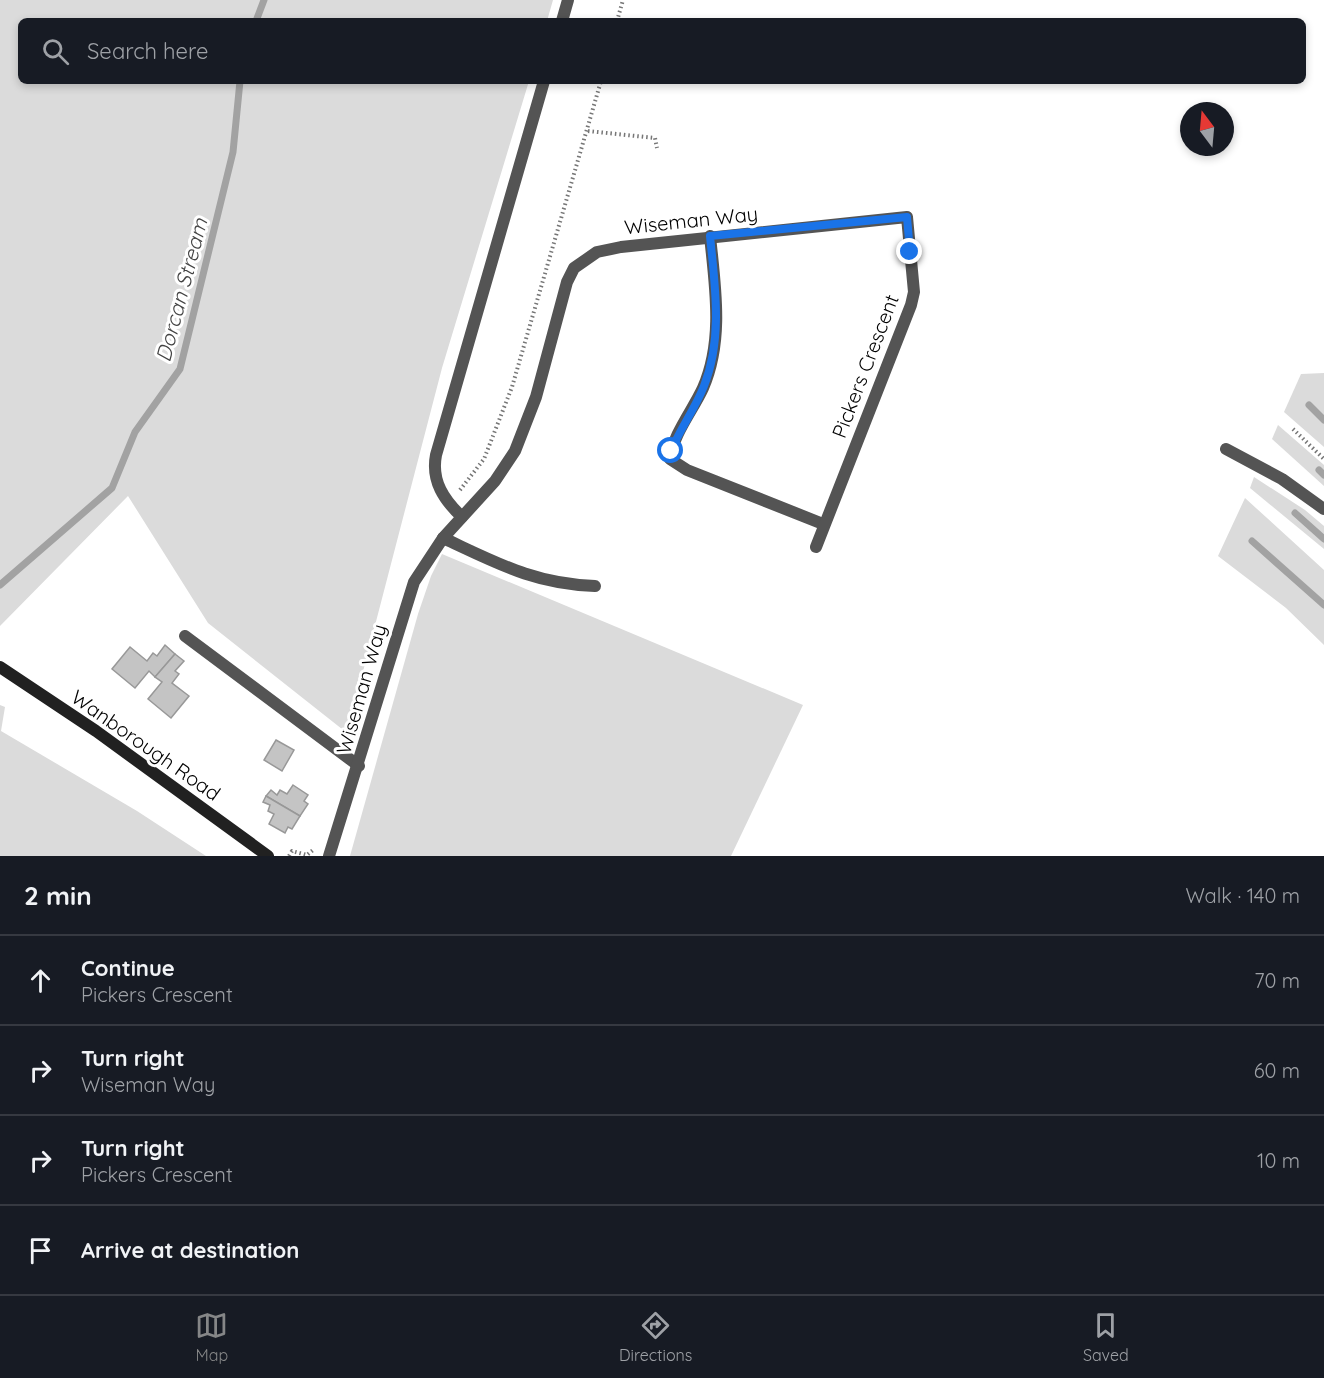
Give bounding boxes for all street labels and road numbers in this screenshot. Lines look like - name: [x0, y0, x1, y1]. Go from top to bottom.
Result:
- street label: Wiseman Way: [623, 201, 759, 239]
- street label: Pickers Crescent: [826, 291, 904, 441]
- street label: Wiseman Way: [330, 621, 392, 757]
- street label: Wanborough Road: [67, 684, 225, 806]

